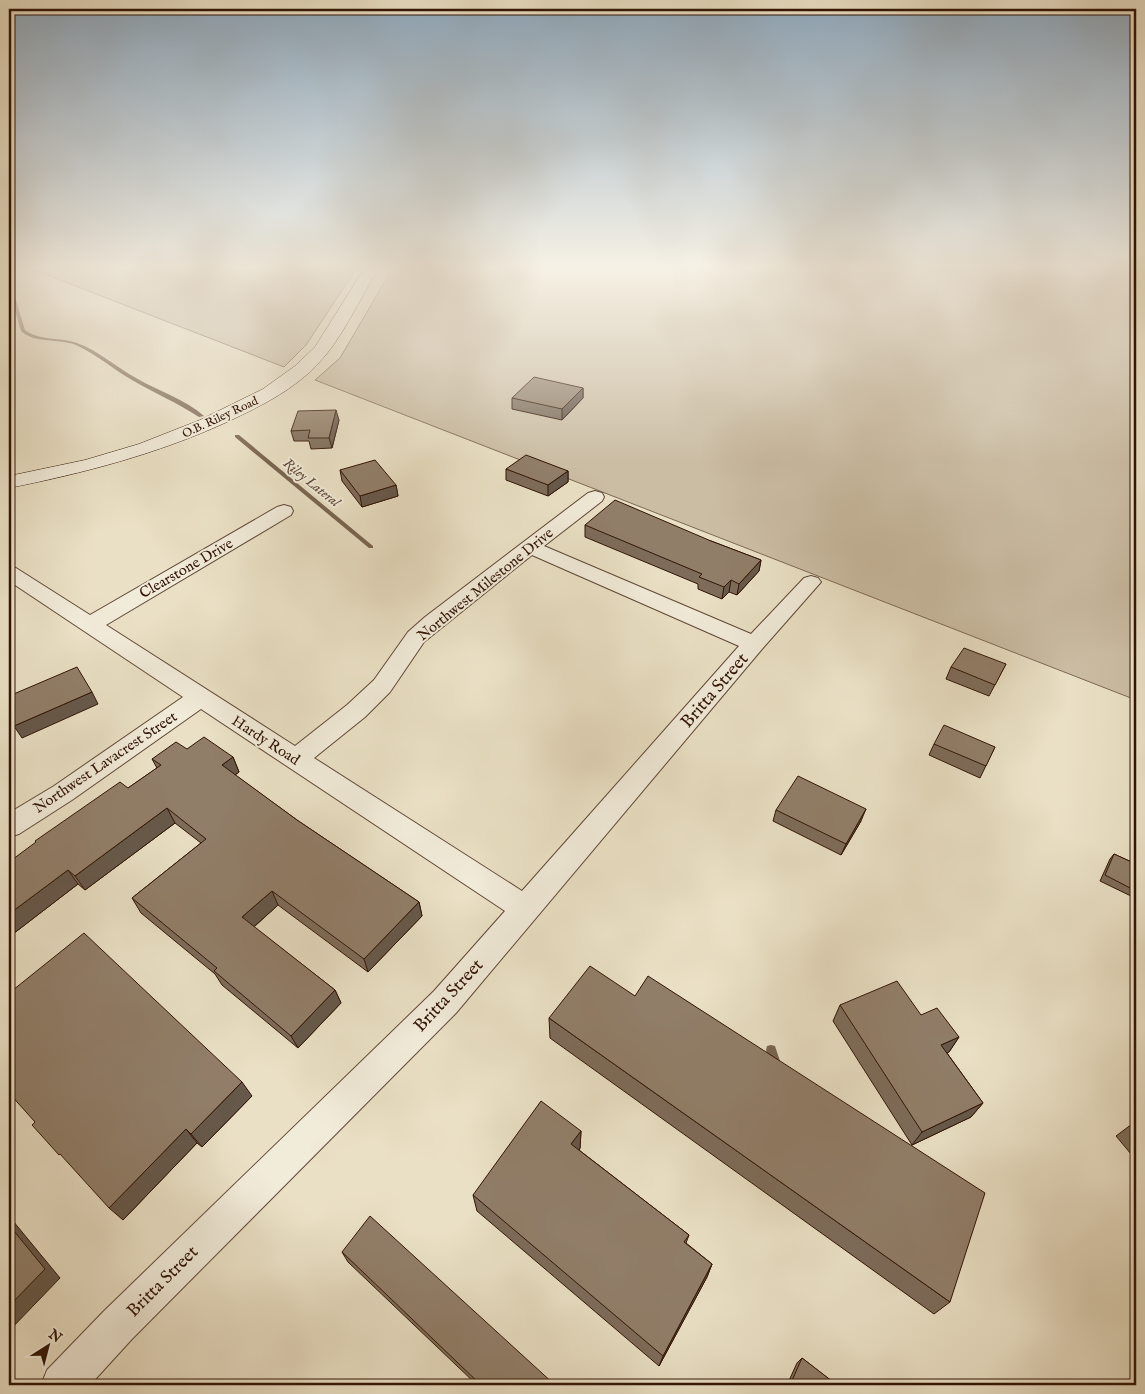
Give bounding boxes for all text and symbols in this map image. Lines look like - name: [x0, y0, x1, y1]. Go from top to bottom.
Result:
- street label: O.B. Riley Road: [180, 393, 261, 442]
- water label: Riley Lateral: [279, 454, 345, 512]
- street label: Northwest Milestone Drive: [413, 523, 557, 645]
- street label: Clearstone Drive: [136, 534, 237, 603]
- street label: Britta Street: [676, 649, 754, 733]
- street label: Northwest Lavacrest Street: [30, 707, 181, 818]
- street label: Hardy Road: [228, 711, 304, 770]
- street label: Britta Street: [409, 955, 489, 1038]
- street label: Britta Street: [122, 1241, 204, 1323]
- north arrow: [22, 1322, 72, 1372]
- text: N: [44, 1325, 65, 1347]

